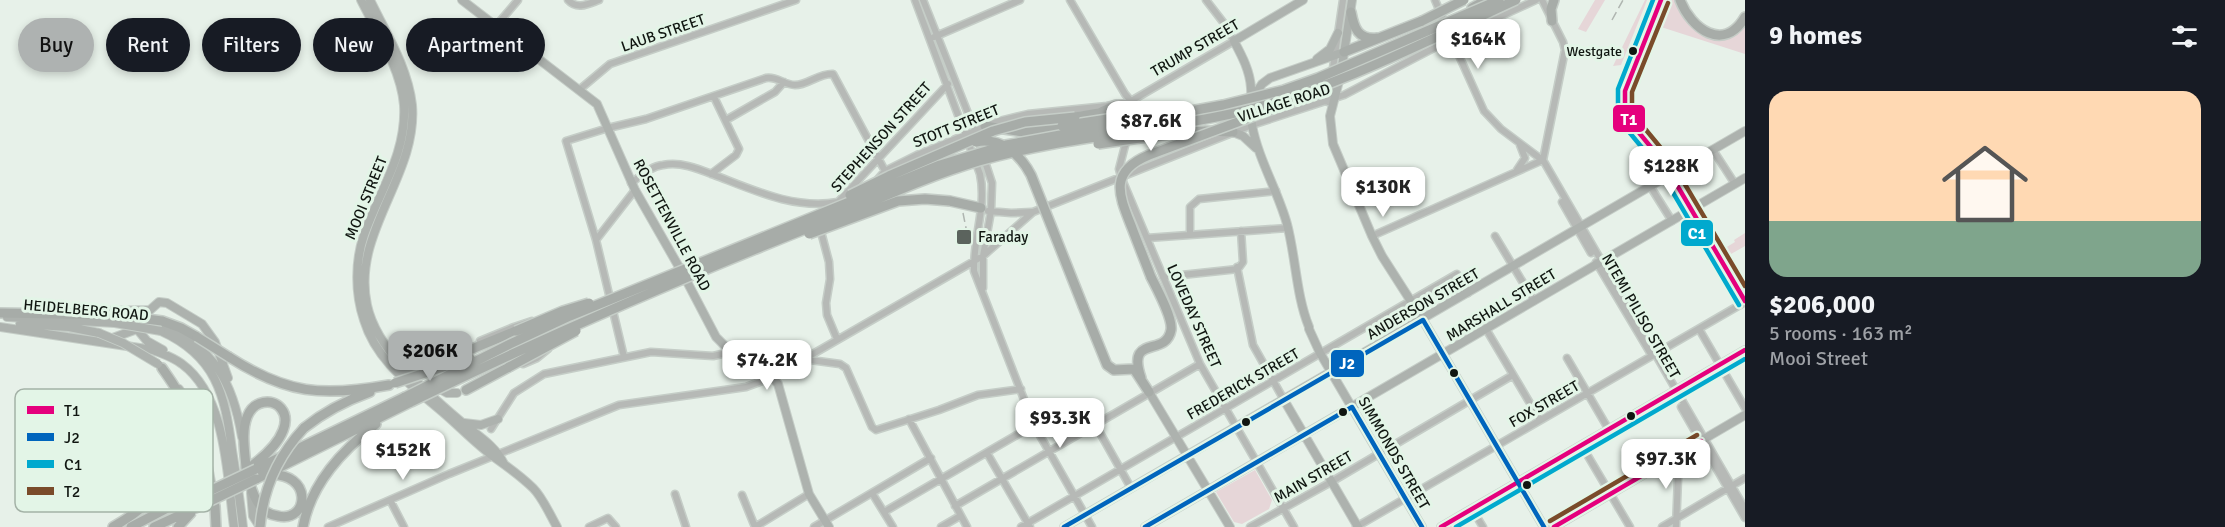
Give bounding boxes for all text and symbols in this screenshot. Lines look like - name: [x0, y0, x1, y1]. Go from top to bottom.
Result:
- street label: LAUB STREET: [619, 10, 708, 56]
- street label: TRUMP STREET: [1148, 15, 1243, 80]
- chip: Buy: [18, 18, 94, 72]
- chip: Rent: [106, 18, 190, 72]
- chip: Filters: [202, 18, 301, 72]
- chip: New: [313, 18, 394, 72]
- chip: Apartment: [406, 18, 545, 72]
- pin: $164K: [1436, 19, 1520, 70]
- text: 9 homes: [1769, 20, 1862, 52]
- icon: filters: [2168, 20, 2201, 53]
- text: $164K: [1450, 26, 1506, 51]
- place label: Westgate: [1567, 43, 1622, 60]
- marker: Westgate: [1627, 45, 1639, 57]
- street label: STEPHENSON STREET: [827, 78, 935, 196]
- street label: VILLAGE ROAD: [1235, 80, 1333, 126]
- street label: STOTT STREET: [910, 100, 1002, 151]
- pin: $87.6K: [1102, 101, 1200, 152]
- line badge: T1: [1612, 104, 1646, 133]
- text: $87.6K: [1120, 108, 1182, 133]
- text: T1: [1621, 110, 1638, 130]
- icon: home: [1931, 130, 2039, 238]
- pin: $128K: [1629, 146, 1713, 197]
- street label: MOOI STREET: [341, 153, 391, 242]
- text: $128K: [1643, 153, 1699, 178]
- street label: ROSETTENVILLE ROAD: [630, 156, 714, 294]
- pin: $130K: [1341, 167, 1425, 218]
- text: $130K: [1355, 174, 1411, 199]
- line badge: C1: [1680, 219, 1714, 247]
- text: C1: [1688, 224, 1707, 244]
- marker: Faraday: [955, 228, 973, 246]
- place label: Faraday: [978, 228, 1028, 246]
- street label: NTEMI PILISO STREET: [1598, 250, 1684, 382]
- street label: LOVEDAY STREET: [1163, 261, 1225, 371]
- street label: ANDERSON STREET: [1364, 264, 1483, 344]
- street label: MARSHALL STREET: [1443, 265, 1560, 345]
- text: $206,000: [1769, 289, 1875, 321]
- street label: HEIDELBERG ROAD: [23, 296, 149, 324]
- text: 5 rooms · 163 m²: [1769, 321, 1913, 346]
- pin: $206K: [388, 331, 472, 382]
- text: $206K: [402, 338, 458, 363]
- pin: $74.2K: [718, 340, 816, 391]
- street label: FREDERICK STREET: [1184, 344, 1303, 424]
- text: Mooi Street: [1769, 346, 1868, 371]
- text: $74.2K: [736, 347, 798, 372]
- line badge: J2: [1330, 349, 1365, 378]
- text: J2: [1339, 354, 1355, 374]
- unlabelled marker: [1448, 367, 1460, 379]
- street label: FOX STREET: [1506, 376, 1583, 431]
- legend: [15, 389, 213, 512]
- street label: SIMMONDS STREET: [1354, 393, 1434, 513]
- pin: $93.3K: [1011, 398, 1109, 449]
- text: T1: [64, 401, 81, 421]
- text: $93.3K: [1029, 405, 1091, 430]
- unlabelled marker: [1337, 406, 1349, 418]
- unlabelled marker: [1625, 410, 1637, 422]
- unlabelled marker: [1240, 416, 1252, 428]
- text: J2: [64, 428, 80, 448]
- pin: $152K: [361, 430, 445, 481]
- text: $152K: [375, 437, 431, 462]
- pin: $97.3K: [1617, 439, 1715, 490]
- text: $97.3K: [1635, 446, 1697, 471]
- street label: MAIN STREET: [1270, 447, 1356, 507]
- text: C1: [64, 455, 82, 475]
- unlabelled marker: [1521, 479, 1533, 491]
- text: T2: [64, 482, 81, 502]

